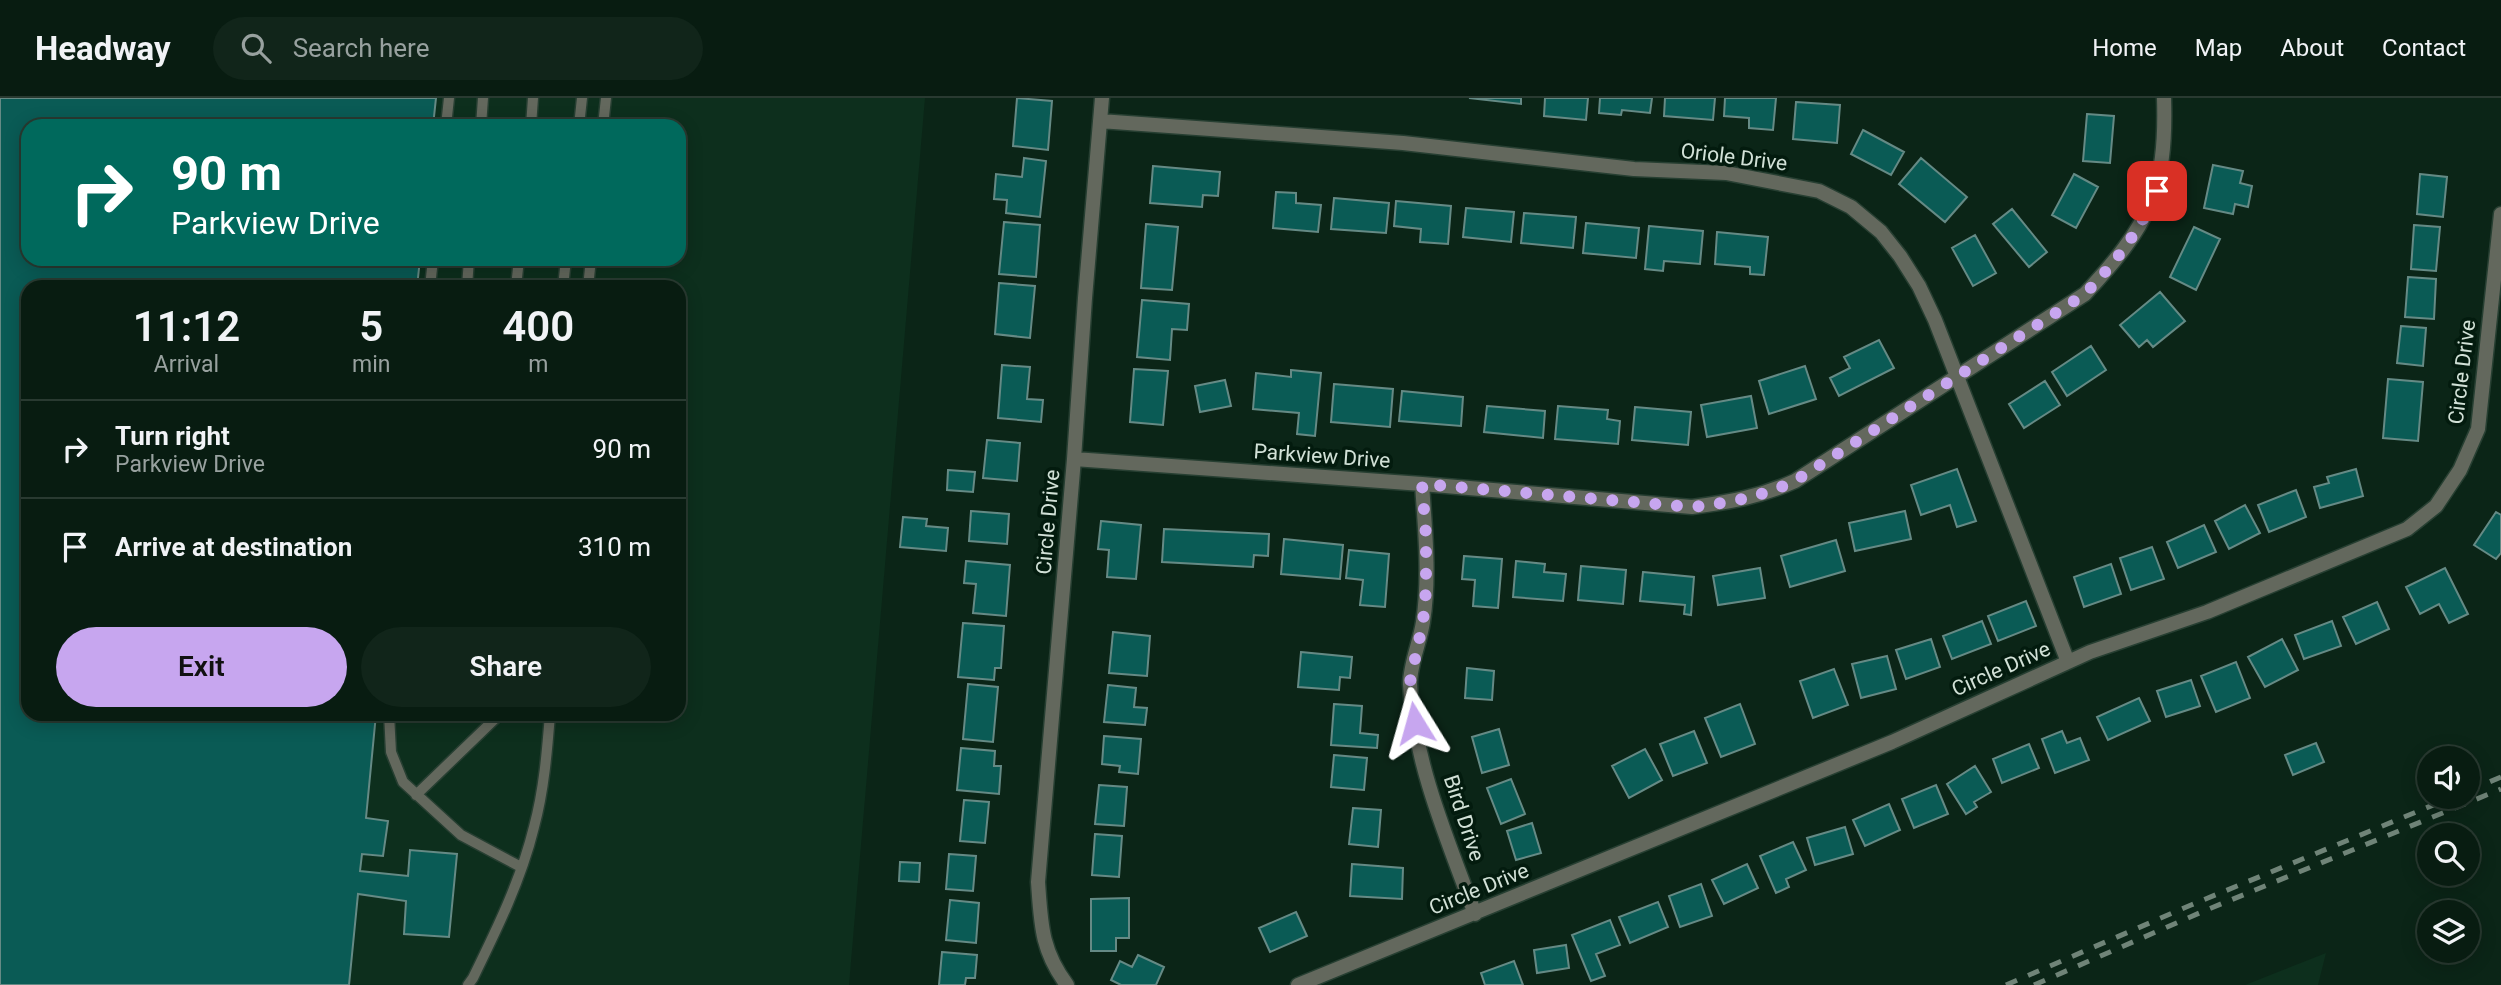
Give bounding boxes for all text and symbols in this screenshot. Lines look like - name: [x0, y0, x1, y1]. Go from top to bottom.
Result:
- search box: [213, 17, 703, 80]
- text: Headway: [35, 29, 171, 68]
- icon: search: [237, 29, 275, 67]
- text: Search here: [293, 33, 429, 63]
- text: Home: [2092, 34, 2157, 62]
- text: Map: [2195, 34, 2242, 62]
- text: About: [2280, 34, 2344, 62]
- text: Contact: [2382, 34, 2466, 62]
- street label: Oriole Drive: [1679, 139, 1789, 175]
- text: 90 m: [171, 145, 282, 202]
- icon: right: [56, 147, 147, 238]
- pin: [2127, 161, 2187, 221]
- icon: arrive: [2138, 172, 2176, 210]
- text: Parkview Drive: [171, 204, 380, 242]
- text: 11:12: [133, 302, 240, 351]
- text: 5: [359, 302, 383, 351]
- text: 400: [502, 302, 574, 351]
- street label: Circle Drive: [2444, 318, 2480, 426]
- text: Arrival: [154, 351, 219, 378]
- text: min: [352, 351, 390, 378]
- text: m: [528, 351, 548, 378]
- text: Turn right: [115, 421, 230, 451]
- icon: right: [56, 430, 94, 468]
- text: 90 m: [593, 434, 651, 464]
- street label: Parkview Drive: [1253, 439, 1391, 473]
- text: Parkview Drive: [115, 451, 265, 478]
- street label: Circle Drive: [1031, 468, 1065, 576]
- icon: arrive: [56, 528, 94, 566]
- text: Arrive at destination: [115, 532, 352, 562]
- text: 310 m: [578, 532, 651, 562]
- button: Exit: [56, 627, 347, 707]
- button: Share: [361, 627, 651, 707]
- street label: Circle Drive: [1948, 637, 2054, 701]
- position arrow: [1378, 686, 1452, 760]
- map controls: [2417, 746, 2480, 963]
- button: sound: [2417, 746, 2480, 809]
- street label: Bird Drive: [1439, 772, 1489, 864]
- button: search: [2417, 823, 2480, 886]
- street label: Circle Drive: [1426, 858, 1532, 920]
- button: layers: [2417, 900, 2480, 963]

